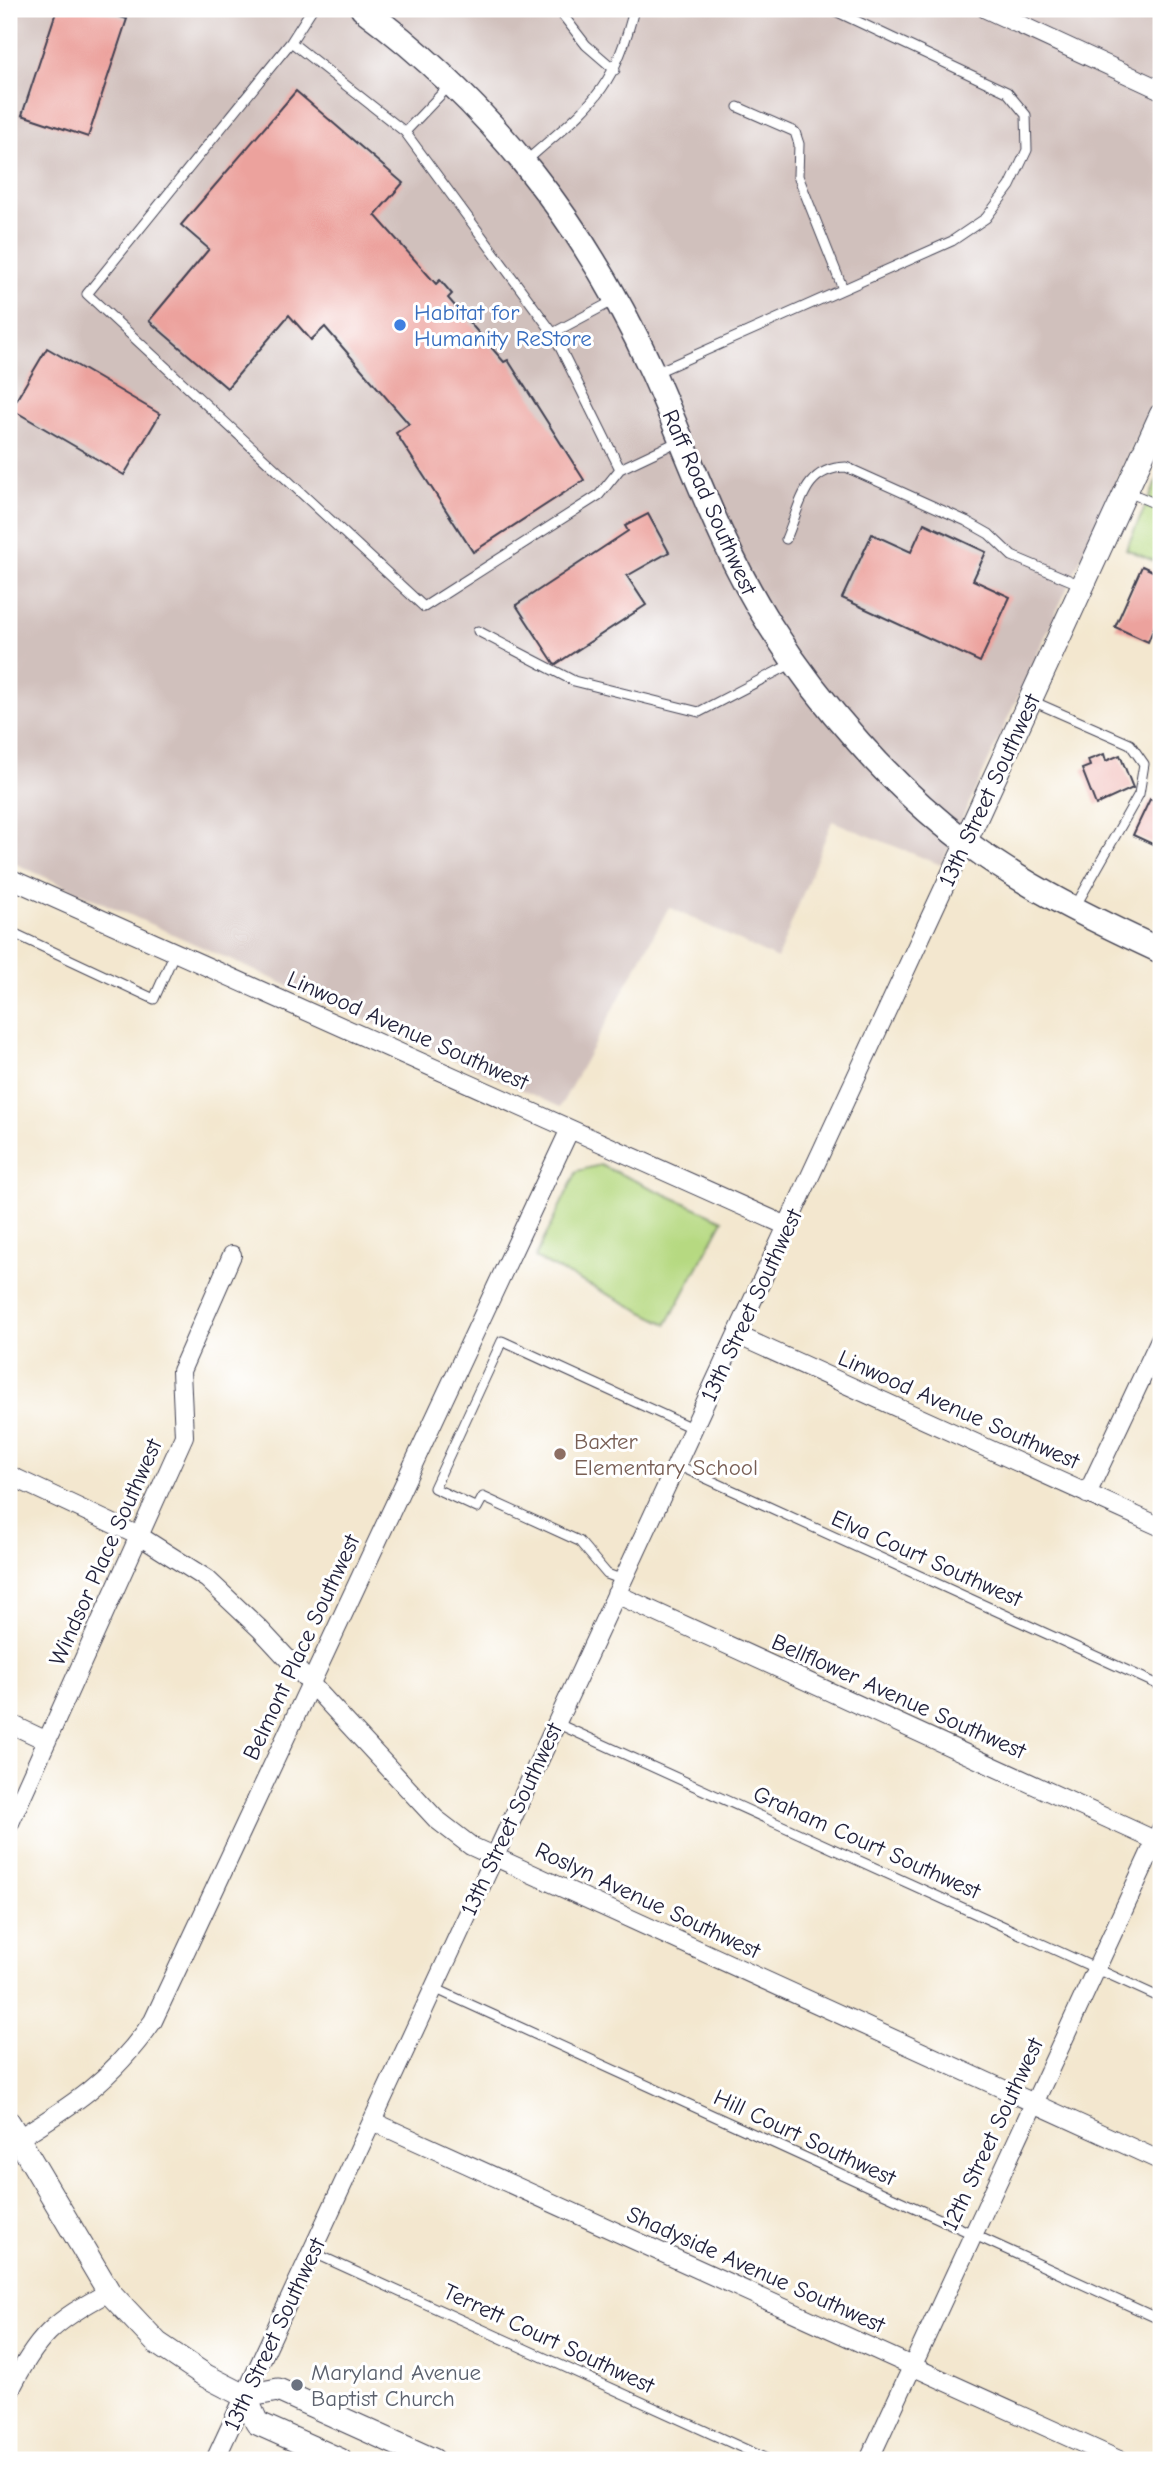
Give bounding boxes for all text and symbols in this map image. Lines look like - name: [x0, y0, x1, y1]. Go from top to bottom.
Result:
- place label: Habitat for Humanity ReStore: [414, 299, 592, 352]
- marker: Habitat for Humanity ReStore: [392, 317, 408, 333]
- street label: Raff Road Southwest: [657, 406, 763, 600]
- street label: 13th Street Southwest: [933, 688, 1046, 891]
- street label: Linwood Avenue Southwest: [283, 965, 534, 1096]
- street label: 13th Street Southwest: [695, 1203, 808, 1406]
- street label: Linwood Avenue Southwest: [834, 1344, 1085, 1475]
- place label: Baxter Elementary School: [574, 1428, 758, 1481]
- street label: Windsor Place Southwest: [43, 1433, 168, 1670]
- marker: Baxter Elementary School: [552, 1446, 568, 1462]
- street label: Elva Court Southwest: [827, 1504, 1027, 1613]
- street label: Belmont Place Southwest: [237, 1529, 366, 1764]
- street label: Bellflower Avenue Southwest: [768, 1628, 1031, 1765]
- street label: 13th Street Southwest: [455, 1717, 568, 1920]
- street label: Graham Court Southwest: [749, 1780, 986, 1905]
- street label: Roslyn Avenue Southwest: [531, 1836, 766, 1965]
- street label: 12th Street Southwest: [936, 2032, 1050, 2235]
- street label: Hill Court Southwest: [710, 2083, 901, 2192]
- street label: Shadyside Avenue Southwest: [623, 2200, 890, 2339]
- street label: 13th Street Southwest: [218, 2232, 331, 2435]
- street label: Terrett Court Southwest: [439, 2278, 660, 2400]
- place label: Maryland Avenue Baptist Church: [311, 2359, 481, 2412]
- marker: Maryland Avenue Baptist Church: [289, 2377, 305, 2393]

